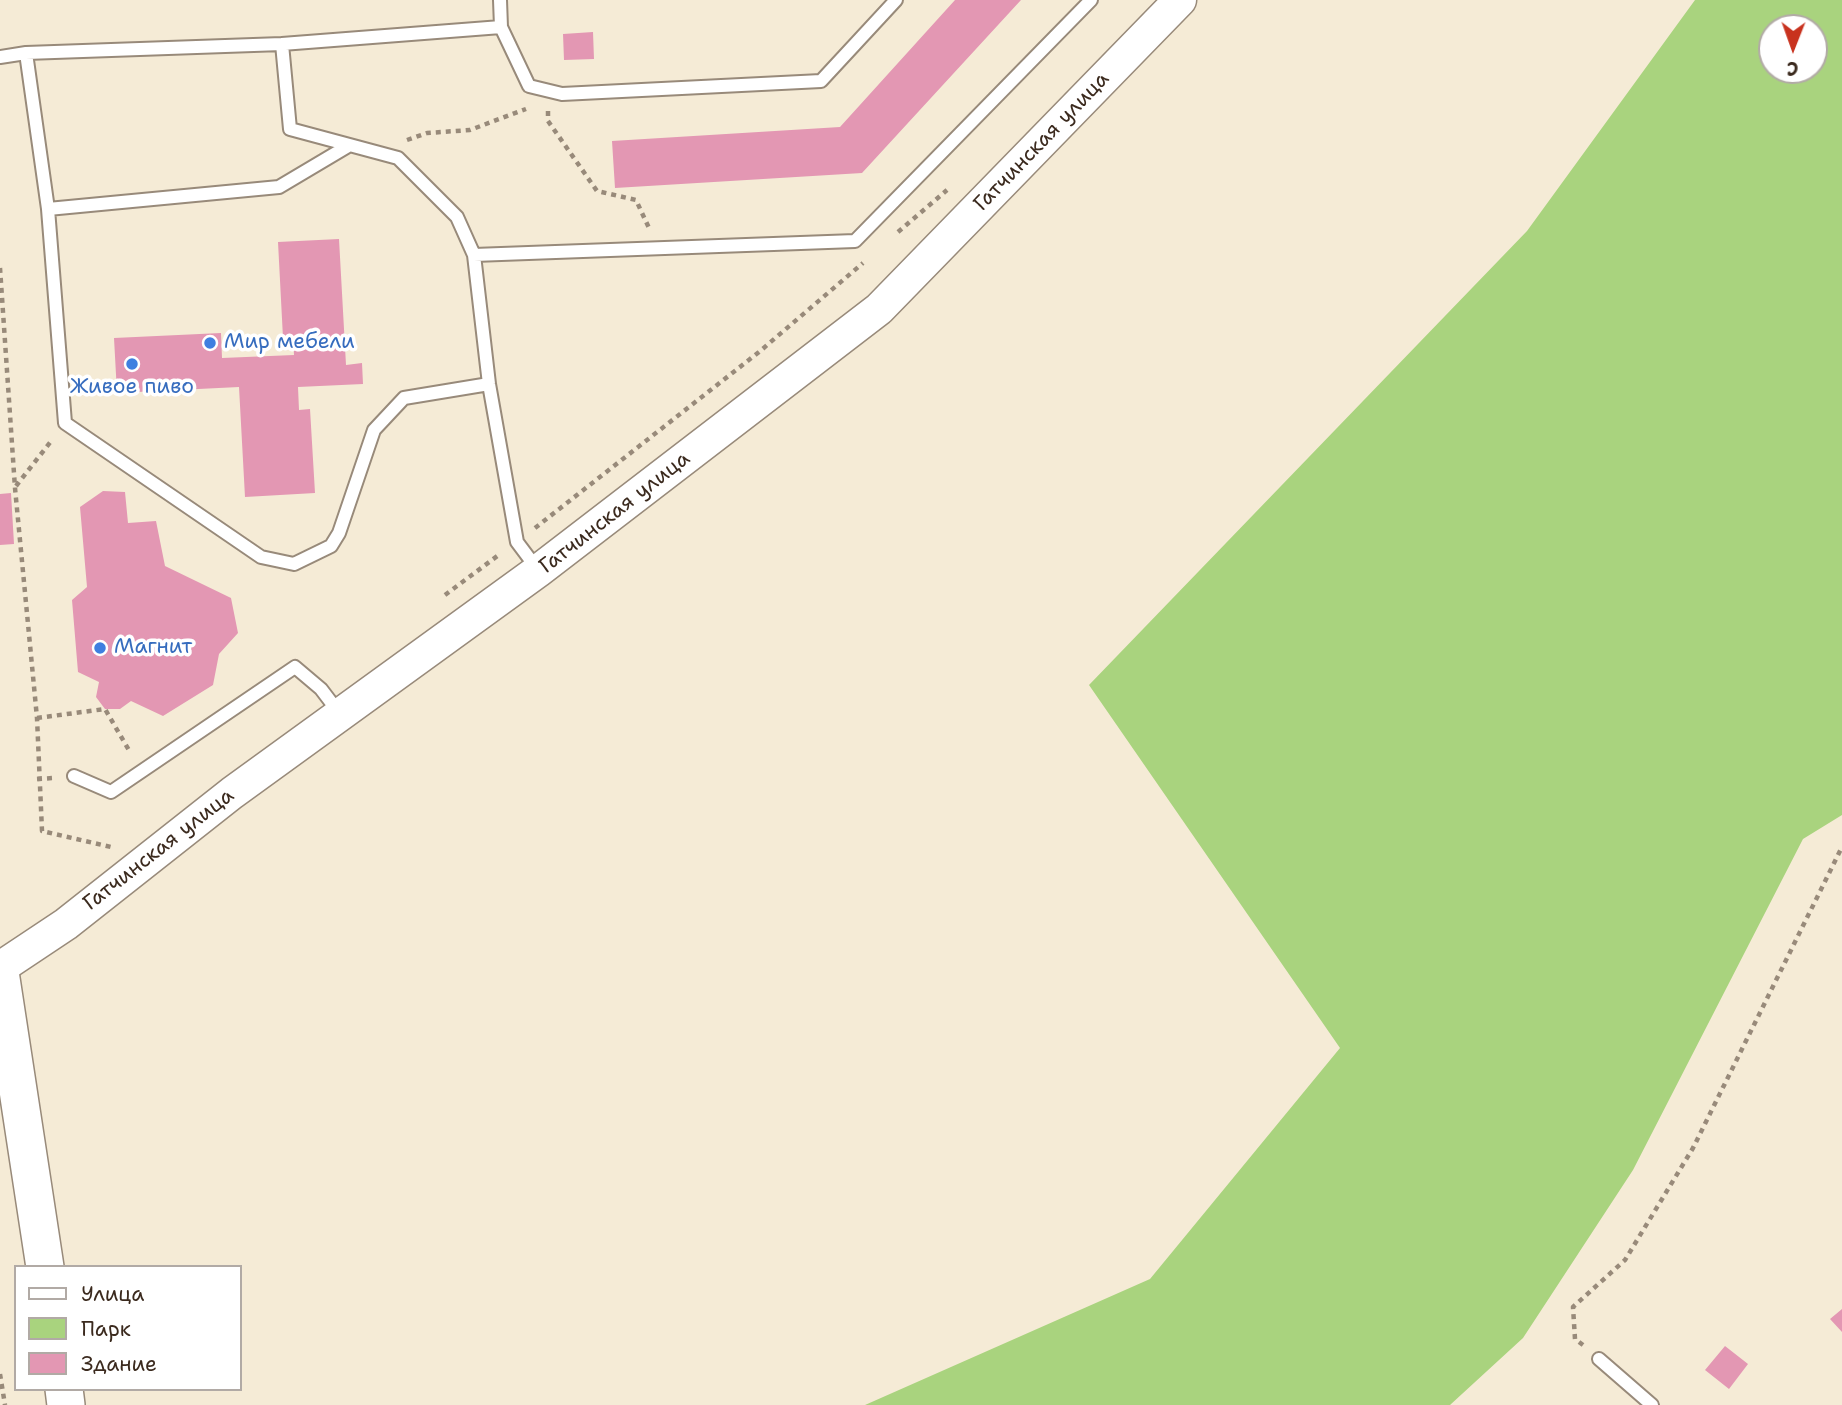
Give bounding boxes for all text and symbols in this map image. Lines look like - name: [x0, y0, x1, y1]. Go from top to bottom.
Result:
- north arrow: [1758, 14, 1828, 84]
- text: С: [1787, 56, 1799, 81]
- street label: Гатчинская улица: [969, 67, 1115, 217]
- place label: Мир мебели: [224, 330, 355, 356]
- marker: Мир мебели: [202, 335, 218, 351]
- marker: Живое пиво: [124, 356, 140, 372]
- place label: Живое пиво: [70, 375, 194, 401]
- street label: Гатчинская улица: [535, 446, 695, 580]
- place label: Магнит: [114, 635, 192, 661]
- marker: Магнит: [92, 640, 108, 656]
- street label: Гатчинская улица: [79, 783, 239, 917]
- legend: [14, 1265, 242, 1391]
- text: Улица: [81, 1280, 144, 1308]
- text: Парк: [81, 1315, 131, 1343]
- text: Здание: [81, 1350, 157, 1378]

